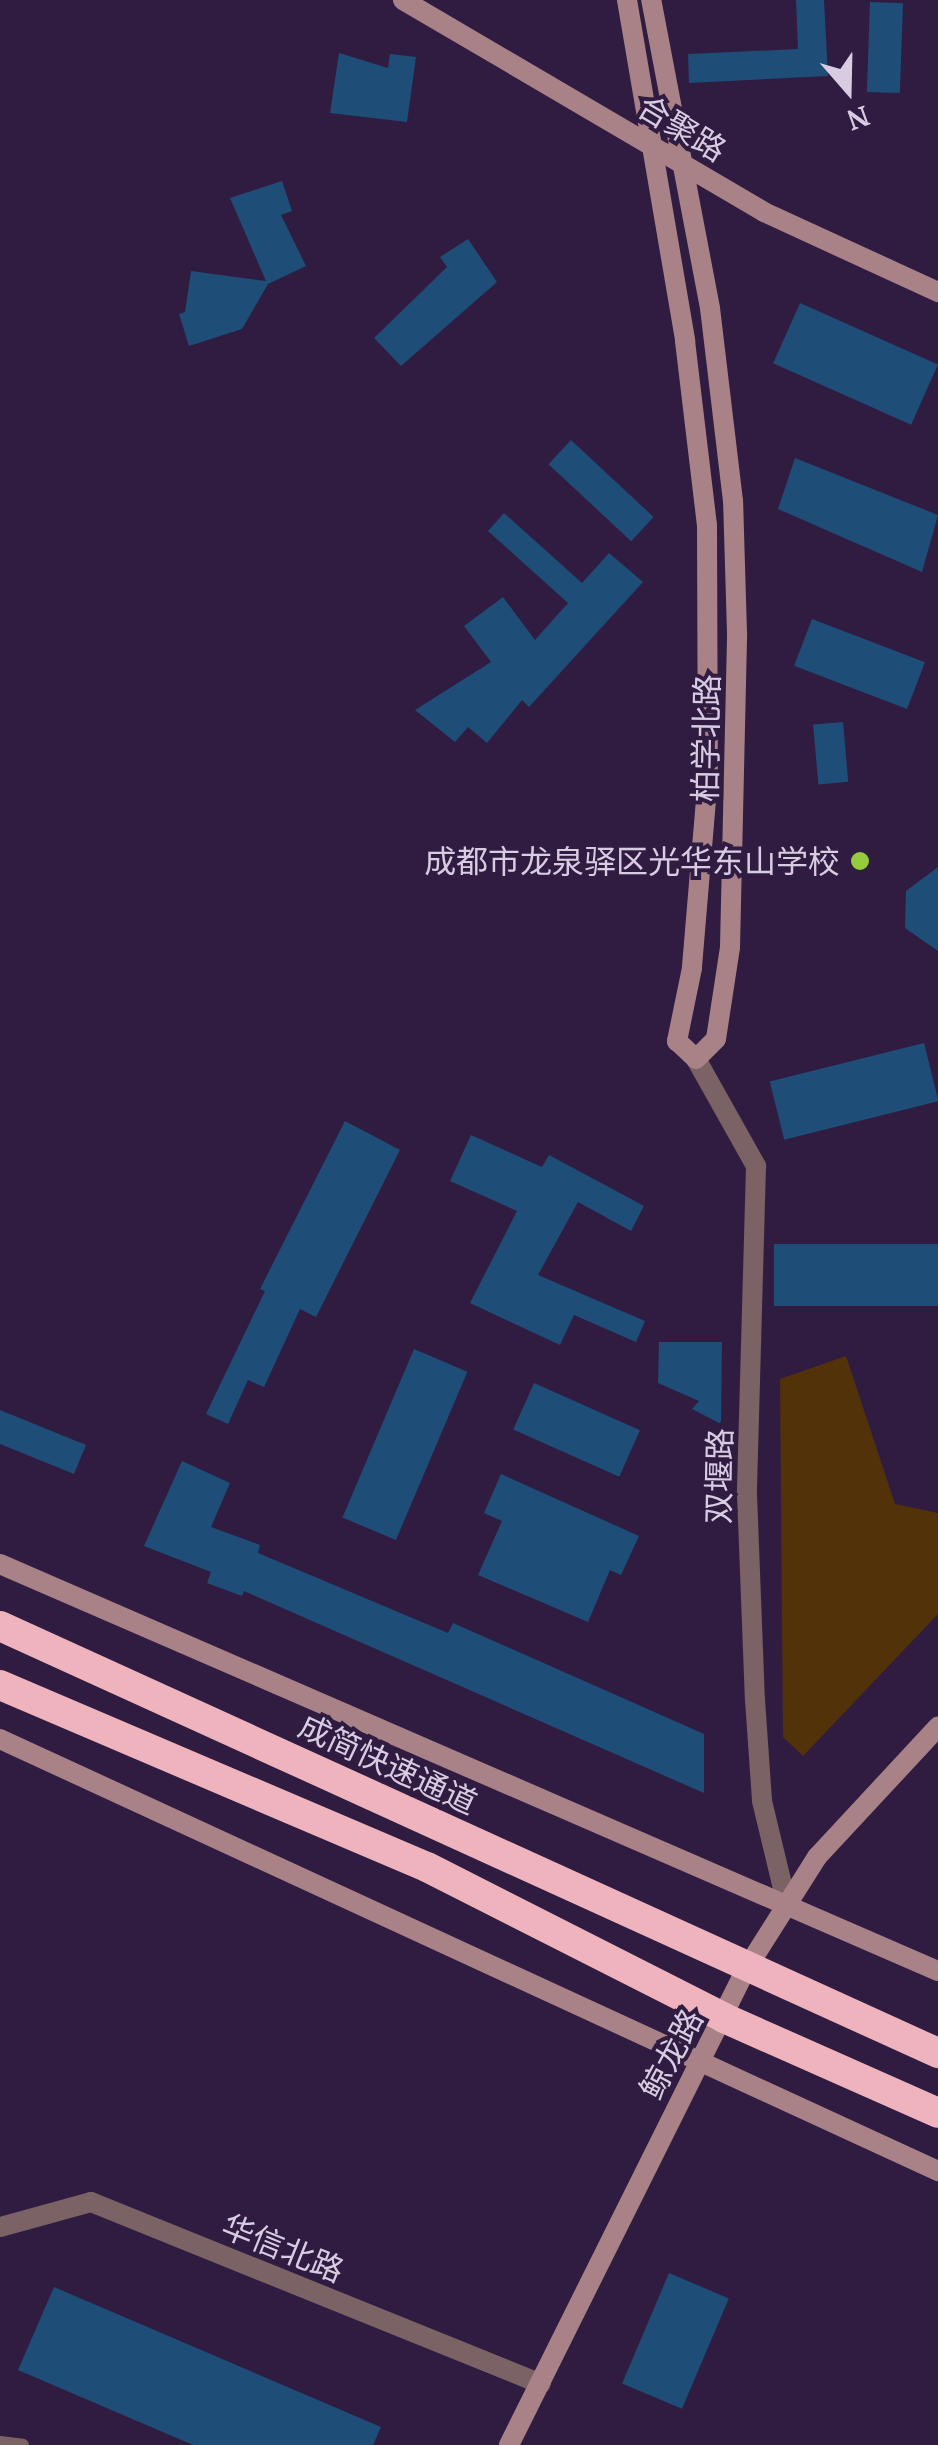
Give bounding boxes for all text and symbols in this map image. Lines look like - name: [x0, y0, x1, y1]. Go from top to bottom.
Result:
- north arrow: [798, 40, 898, 140]
- street label: 合聚路: [631, 87, 733, 169]
- text: N: [842, 98, 875, 140]
- street label: 柏学北路: [686, 674, 726, 802]
- place label: 成都市龙泉驿区光华东山学校: [424, 842, 840, 880]
- marker: 成都市龙泉驿区光华东山学校: [849, 850, 871, 872]
- street label: 双堰路: [699, 1428, 739, 1524]
- street label: 成简快速通道: [293, 1706, 483, 1822]
- street label: 鲸龙路: [632, 2003, 710, 2105]
- street label: 华信北路: [216, 2206, 350, 2290]

